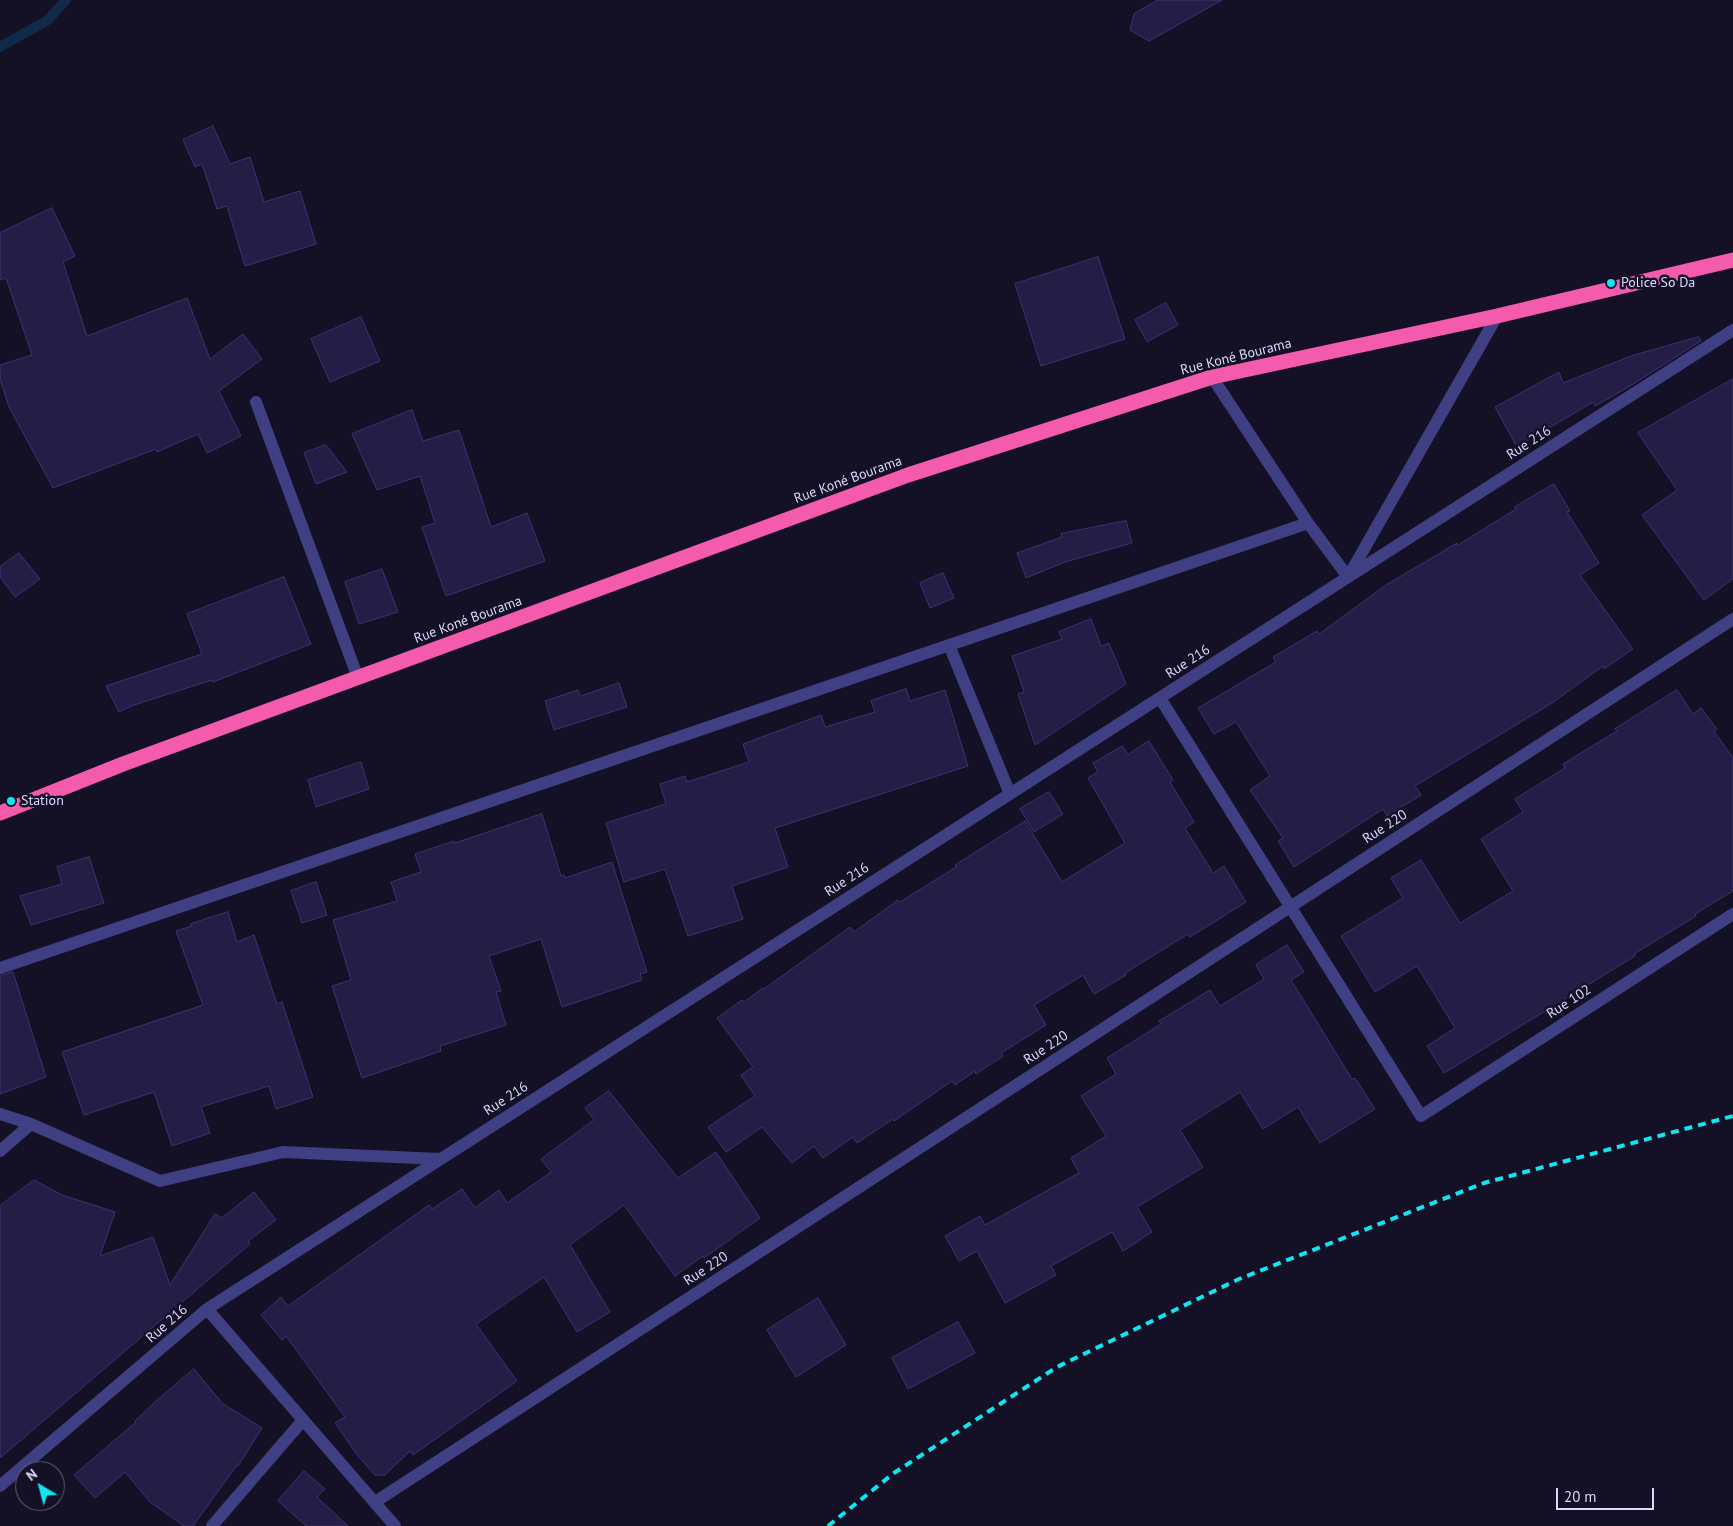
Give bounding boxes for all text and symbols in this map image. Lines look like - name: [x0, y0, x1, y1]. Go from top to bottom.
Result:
- place label: Police So Da: [1621, 275, 1695, 291]
- marker: Police So Da: [1605, 277, 1617, 289]
- street label: Rue Koné Bourama: [1179, 335, 1293, 379]
- street label: Rue 216: [1504, 422, 1554, 464]
- street label: Rue Koné Bourama: [792, 453, 904, 507]
- street label: Rue Koné Bourama: [412, 593, 524, 647]
- street label: Rue 216: [1163, 641, 1213, 683]
- place label: Station: [21, 793, 64, 809]
- marker: Station: [5, 795, 17, 807]
- street label: Rue 220: [1360, 806, 1410, 848]
- street label: Rue 216: [822, 859, 872, 901]
- street label: Rue 102: [1544, 981, 1594, 1023]
- street label: Rue 220: [1021, 1027, 1071, 1069]
- street label: Rue 216: [481, 1078, 531, 1120]
- street label: Rue 220: [681, 1248, 731, 1290]
- street label: Rue 216: [143, 1301, 191, 1347]
- north arrow: [15, 1461, 65, 1511]
- text: N: [22, 1465, 41, 1485]
- scale bar: [1558, 1478, 1656, 1510]
- text: 20 m: [1564, 1487, 1597, 1506]

